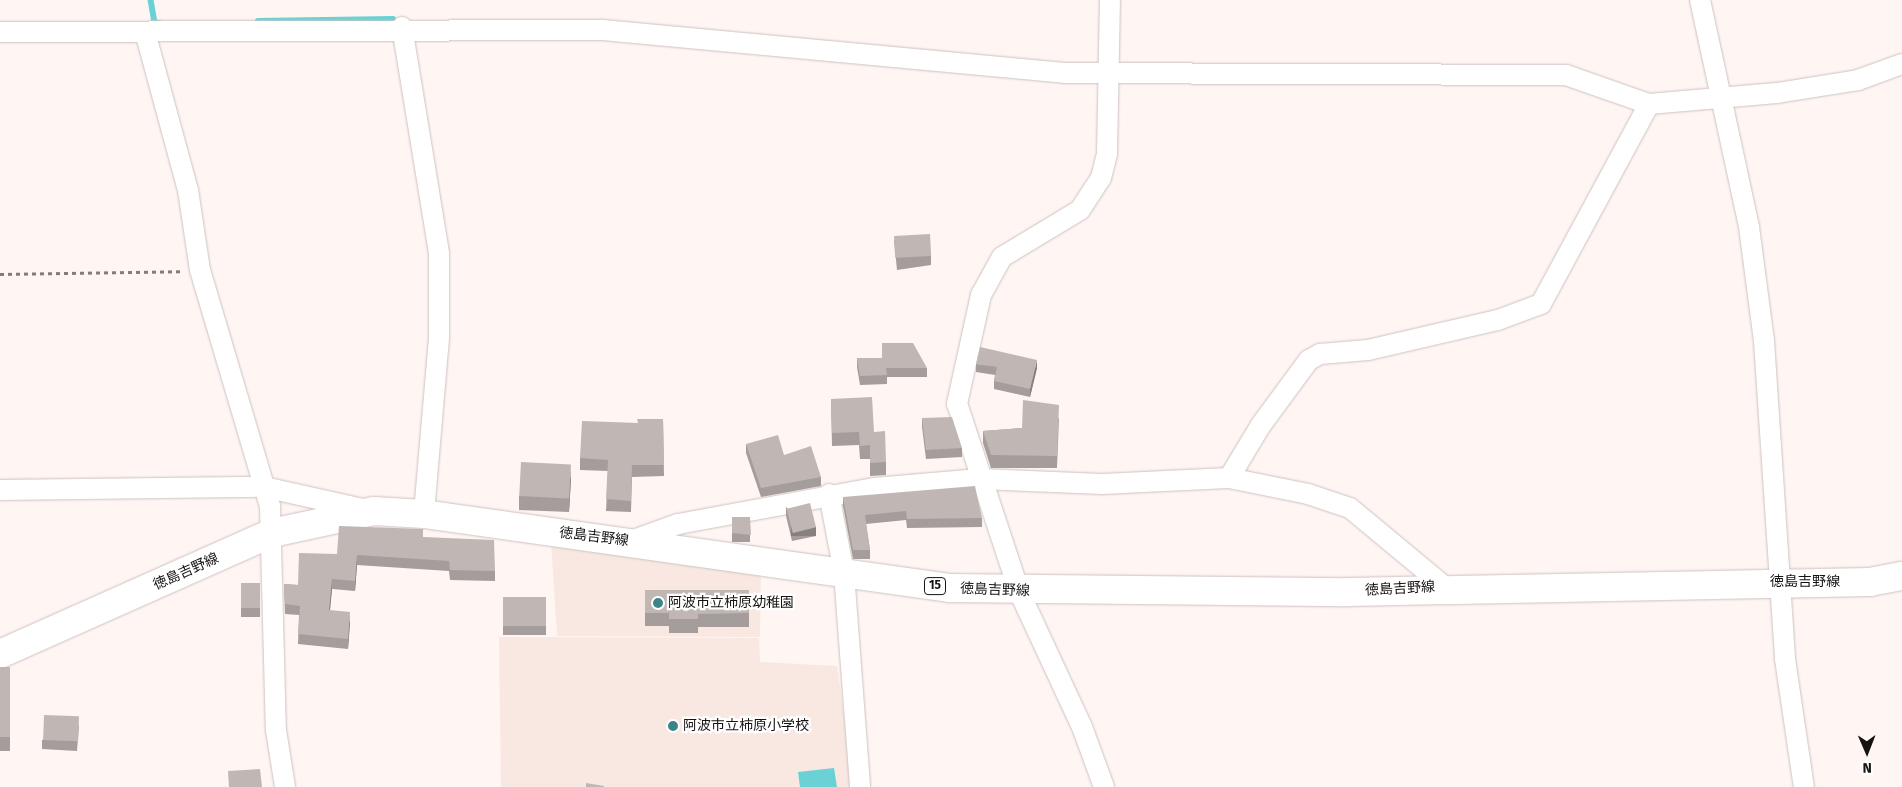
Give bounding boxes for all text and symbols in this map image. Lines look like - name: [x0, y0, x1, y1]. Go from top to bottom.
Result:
- street label: 徳島吉野線: [558, 524, 630, 550]
- street label: 徳島吉野線: [151, 550, 221, 594]
- street label: 徳島吉野線: [1770, 574, 1840, 590]
- road number: 15: [924, 576, 946, 596]
- street label: 徳島吉野線: [1365, 579, 1435, 599]
- street label: 徳島吉野線: [960, 580, 1030, 600]
- place label: 阿波市立柿原幼稚園: [668, 595, 794, 611]
- marker: 阿波市立柿原幼稚園: [652, 597, 664, 609]
- place label: 阿波市立柿原小学校: [683, 718, 809, 734]
- marker: 阿波市立柿原小学校: [667, 720, 679, 732]
- north arrow: [1842, 727, 1892, 777]
- text: N: [1862, 759, 1872, 776]

